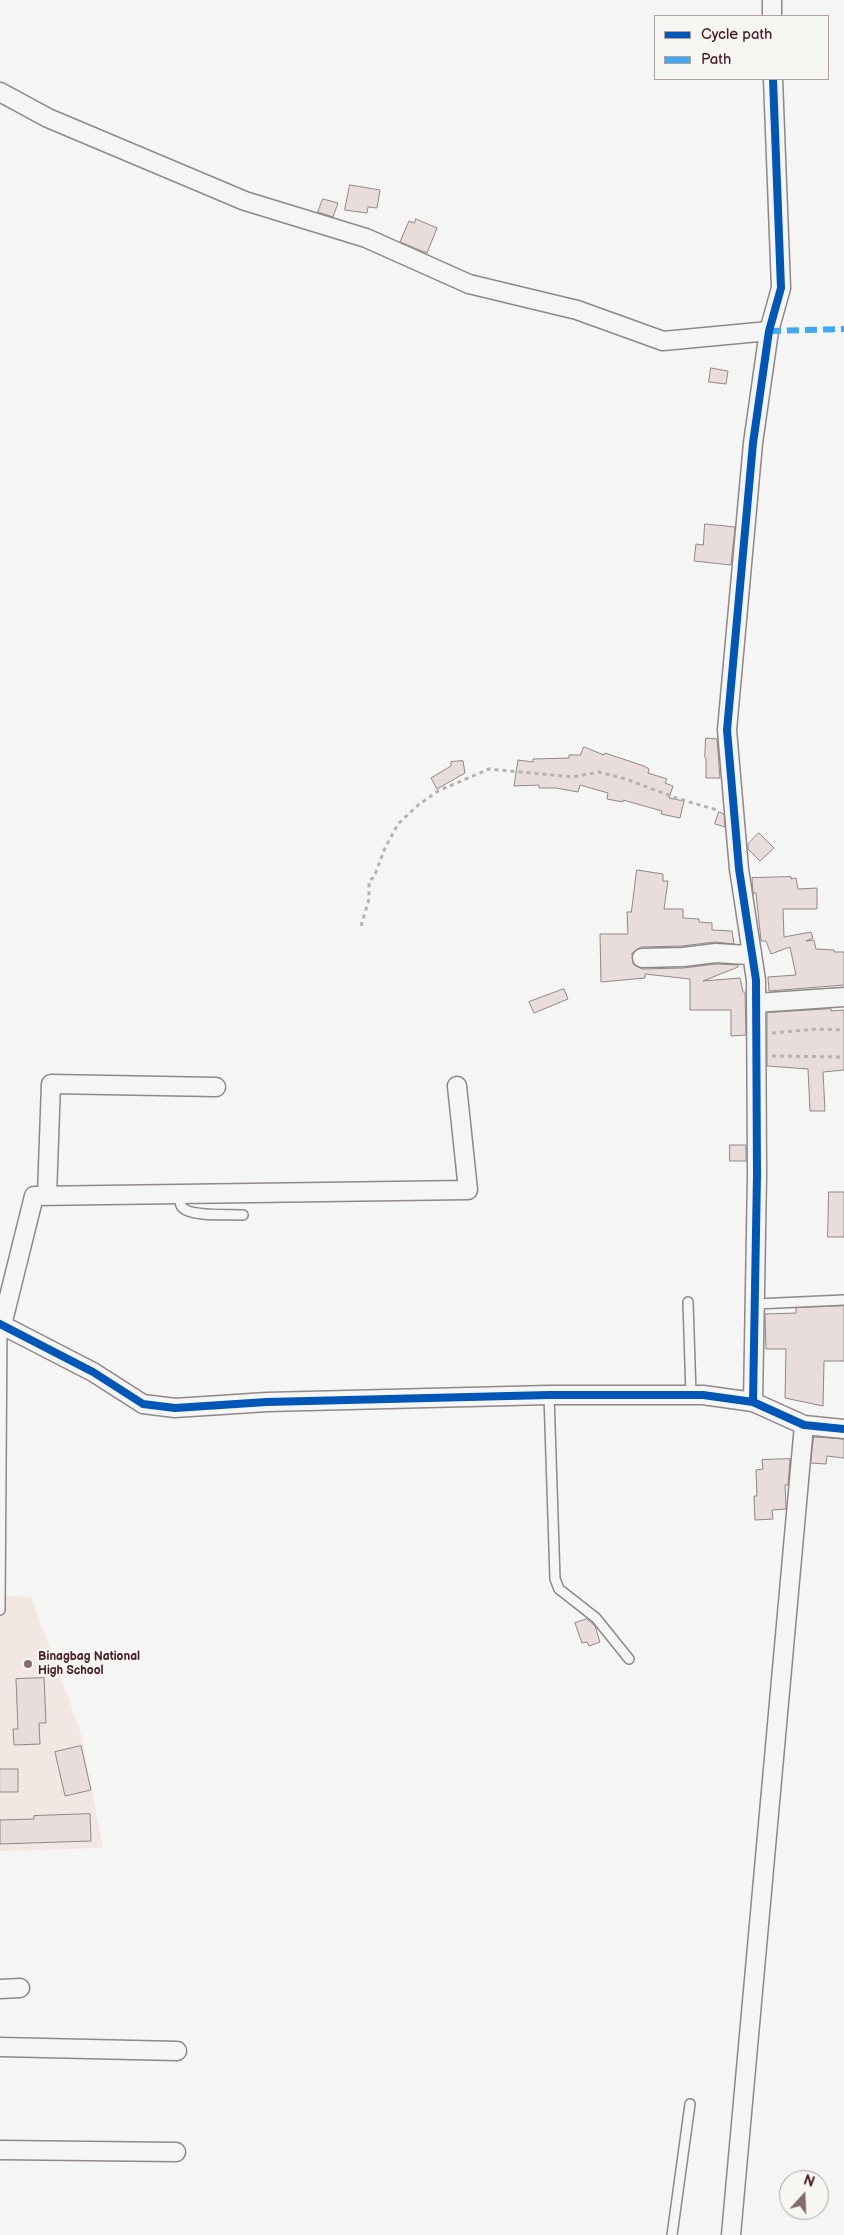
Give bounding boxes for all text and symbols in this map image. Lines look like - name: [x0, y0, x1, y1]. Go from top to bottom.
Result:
- legend: [654, 15, 829, 80]
- text: Cycle path: [701, 25, 772, 44]
- text: Path: [701, 50, 731, 69]
- place label: Binagbag National High School: [38, 1650, 140, 1678]
- marker: Binagbag National High School: [22, 1658, 34, 1670]
- north arrow: [779, 2170, 829, 2220]
- text: N: [801, 2172, 817, 2191]

